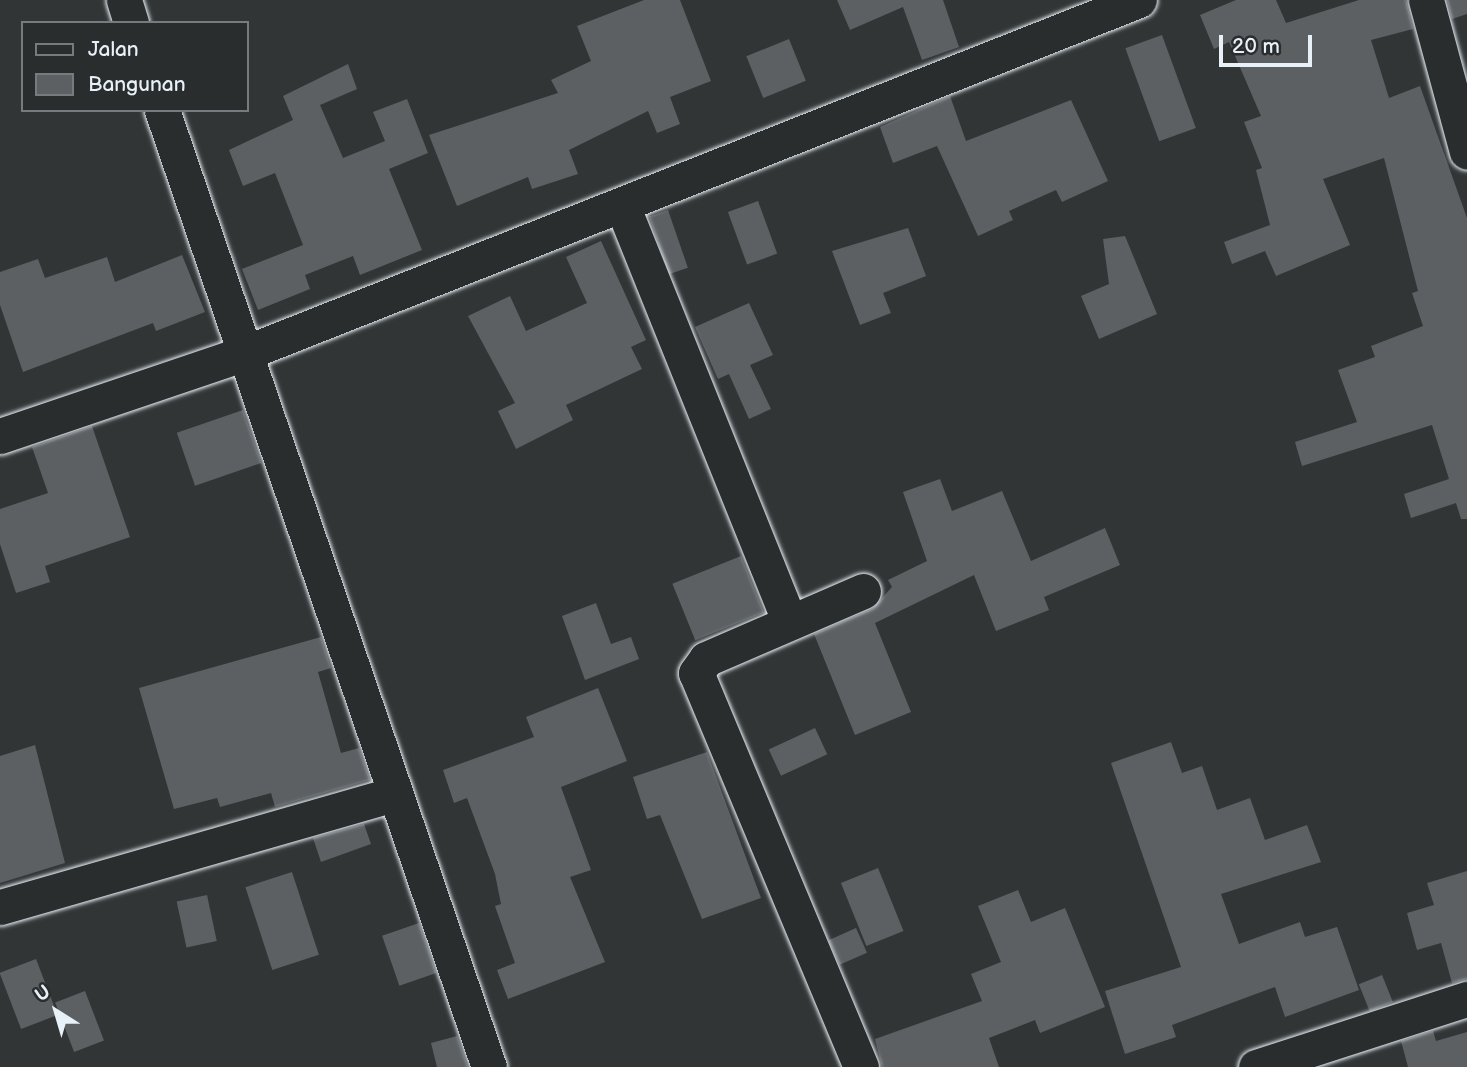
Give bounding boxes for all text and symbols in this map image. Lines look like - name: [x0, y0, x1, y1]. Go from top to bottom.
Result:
- legend: [21, 21, 248, 112]
- scale bar: [1222, 21, 1315, 65]
- text: 20 m: [1232, 34, 1280, 59]
- text: Jalan: [88, 37, 139, 62]
- text: Bangunan: [88, 72, 186, 97]
- north arrow: [21, 976, 91, 1046]
- text: U: [31, 981, 55, 1007]

